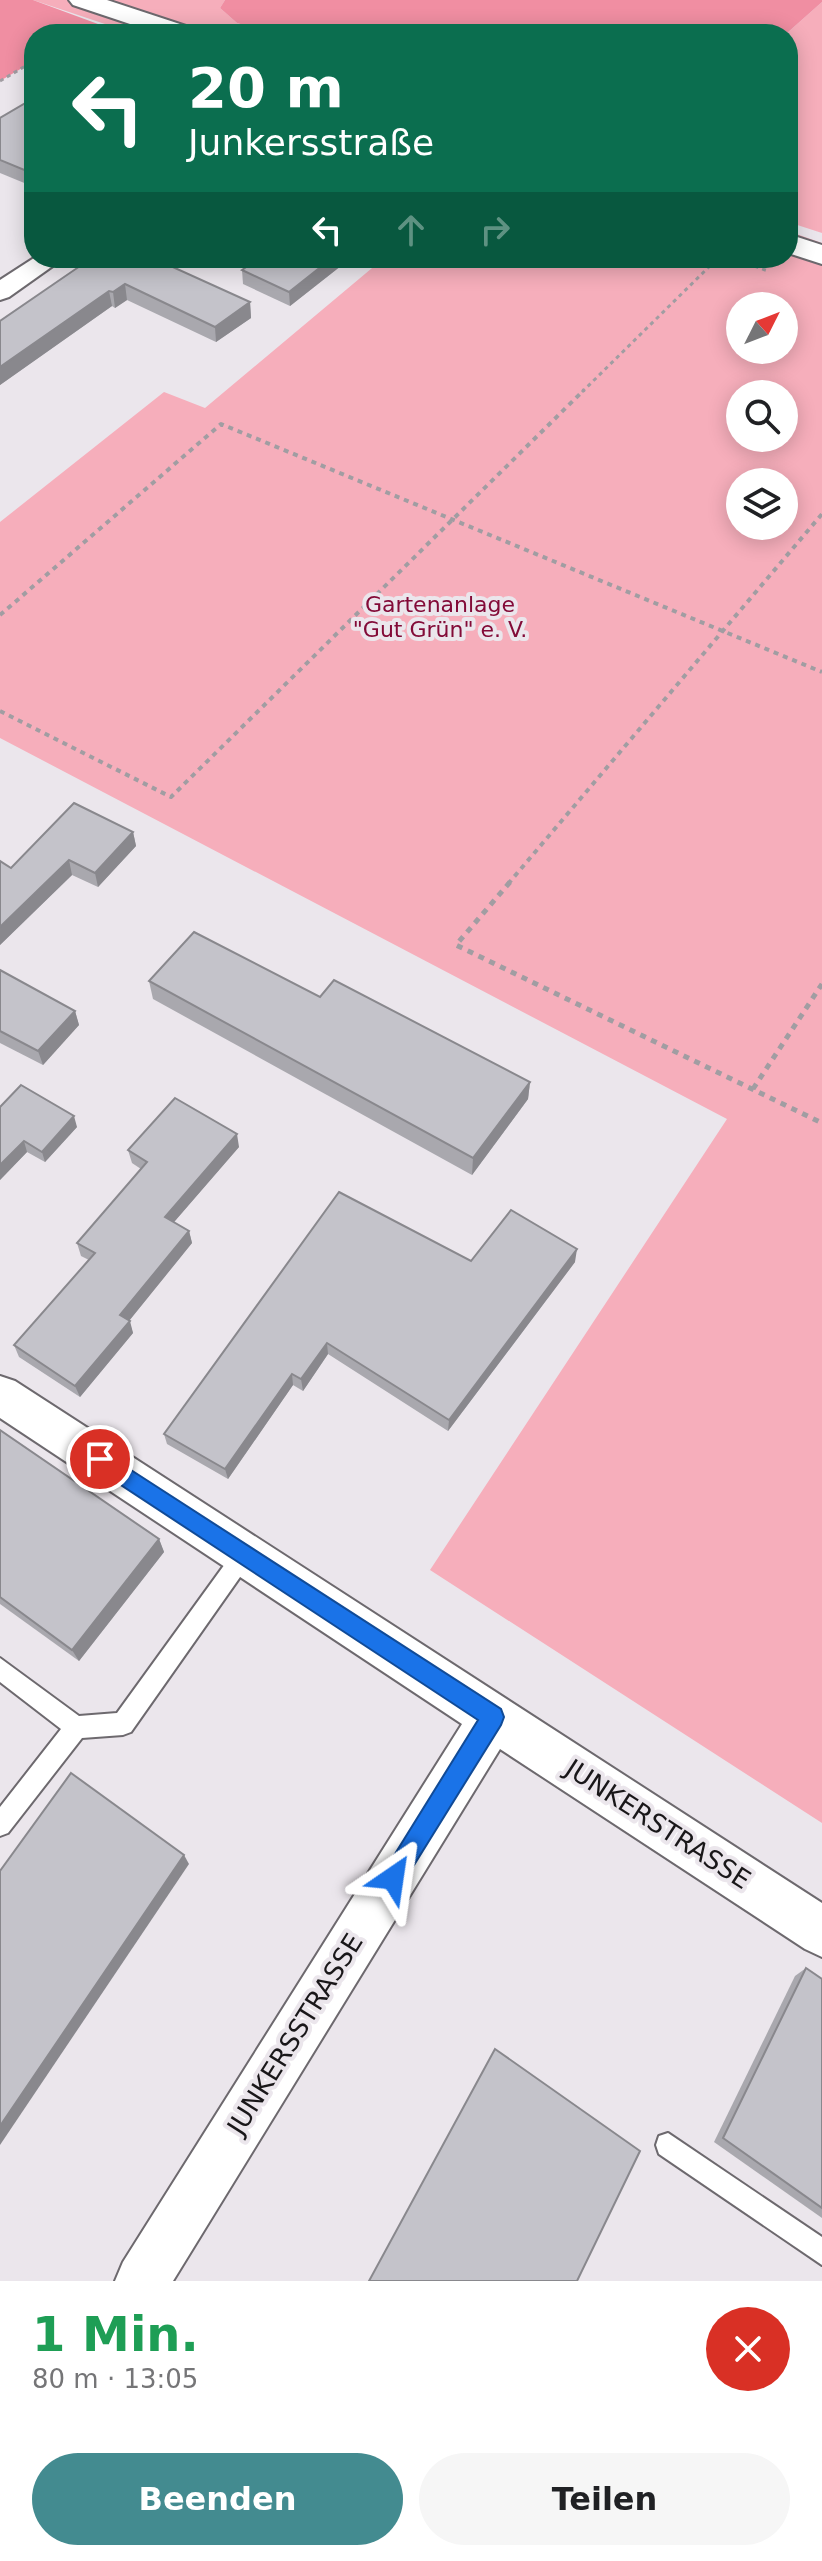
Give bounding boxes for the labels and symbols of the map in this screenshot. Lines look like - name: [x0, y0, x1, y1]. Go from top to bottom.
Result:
- north arrow: [726, 292, 798, 364]
- park label: Gartenanlage "Gut Grün" e. V.: [353, 592, 527, 642]
- pin: [66, 1425, 134, 1493]
- street label: JUNKERSTRASSE: [558, 1752, 756, 1895]
- position arrow: [351, 1836, 435, 1920]
- street label: JUNKERSSTRASSE: [220, 1928, 369, 2142]

